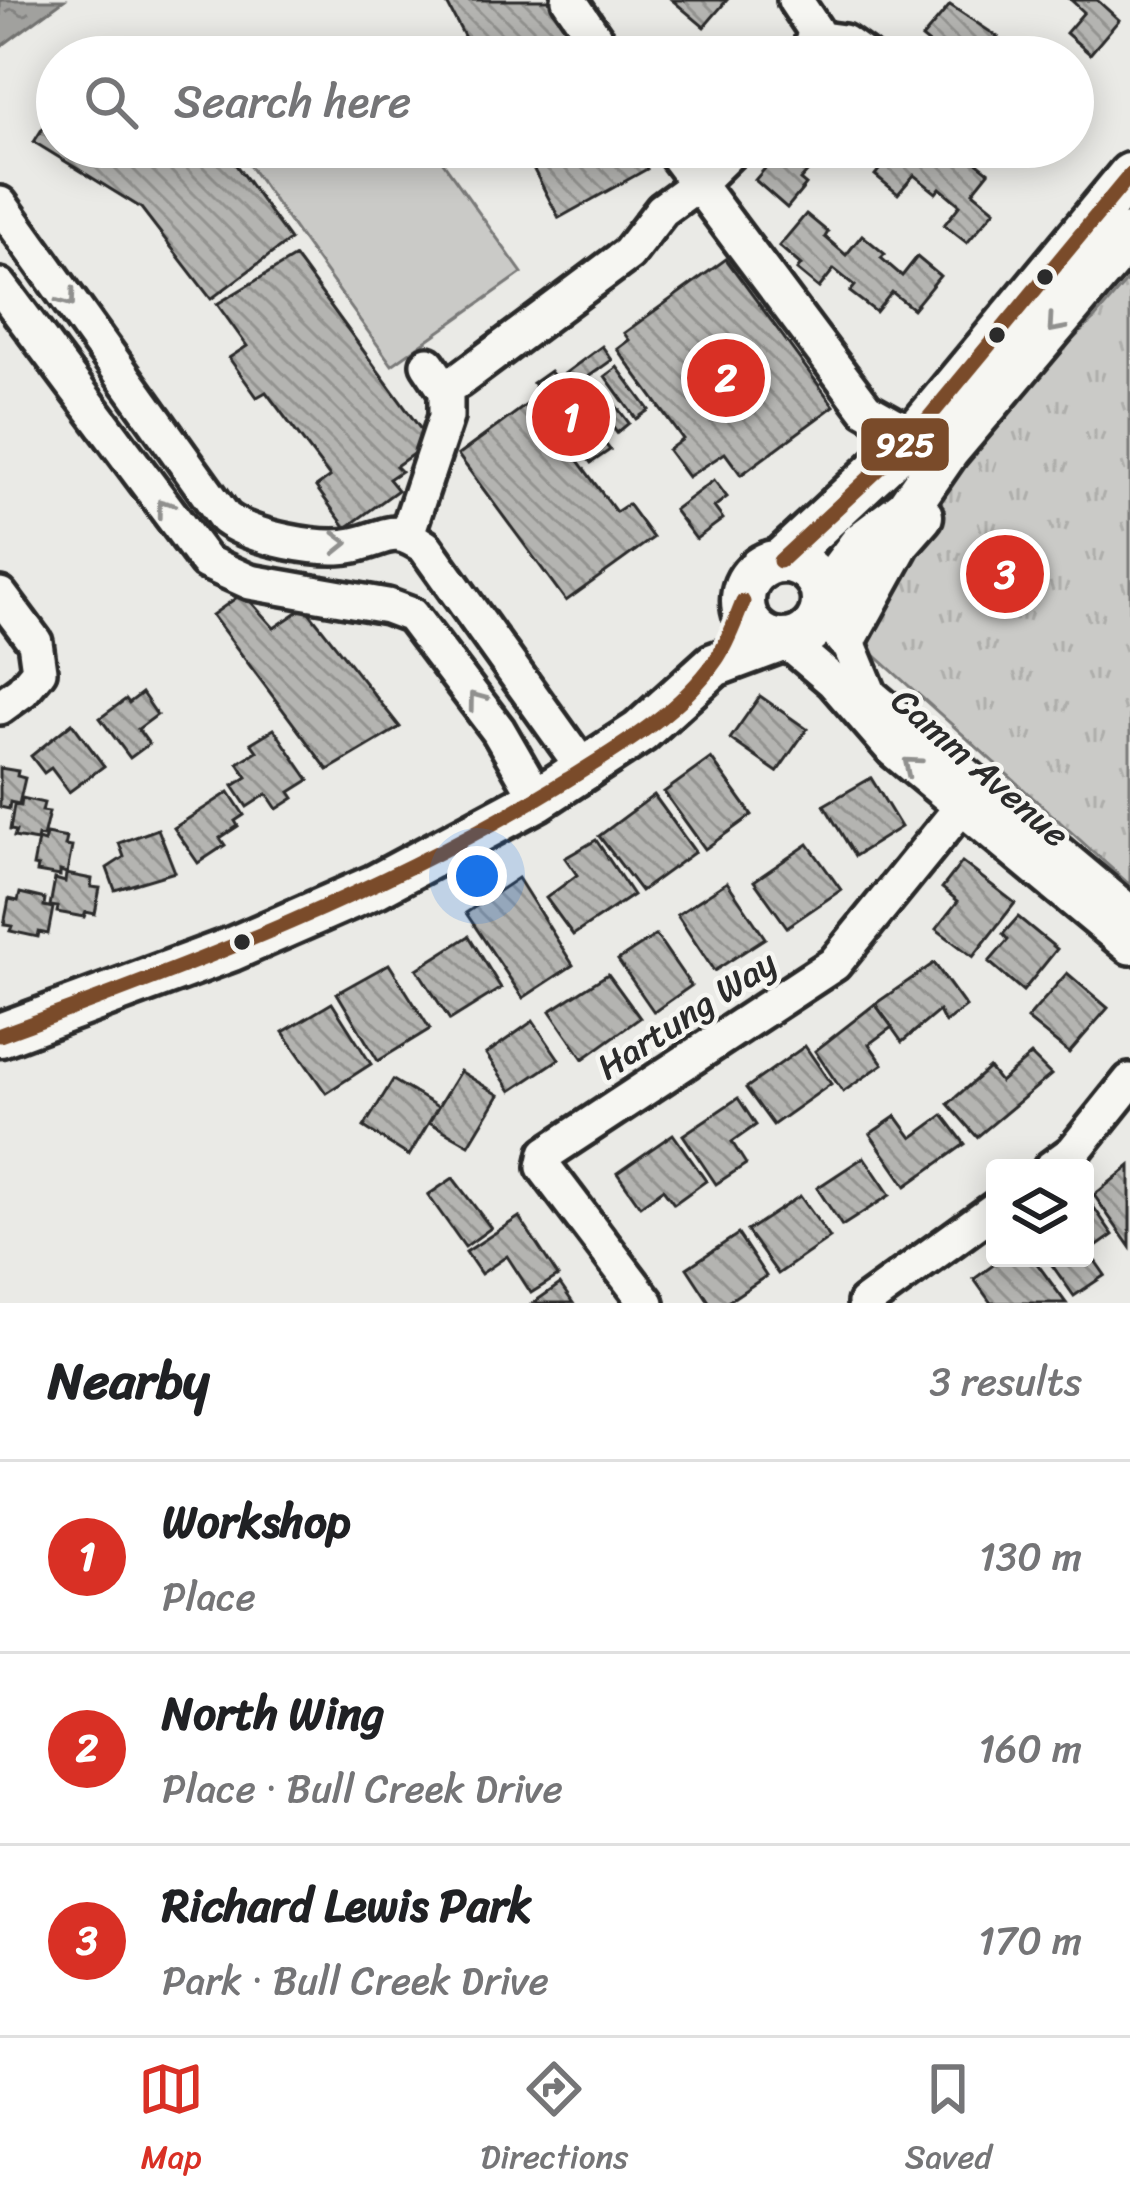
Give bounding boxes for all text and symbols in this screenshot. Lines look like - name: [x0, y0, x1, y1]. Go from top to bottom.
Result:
- search box: [36, 36, 1094, 168]
- text: Search here: [174, 62, 411, 142]
- icon: search: [78, 69, 144, 135]
- unlabelled marker: [1034, 266, 1056, 288]
- one-way arrow: [54, 286, 76, 307]
- one-way arrow: [1047, 311, 1069, 333]
- unlabelled marker: [986, 324, 1008, 346]
- pin: 2: [687, 333, 765, 423]
- pin: 1: [532, 372, 610, 462]
- line badge: 925: [859, 416, 951, 473]
- text: 925: [875, 416, 935, 474]
- one-way arrow: [156, 498, 178, 520]
- pin: 3: [966, 529, 1044, 619]
- one-way arrow: [331, 531, 350, 557]
- street label: Camm Avenue: [876, 671, 1085, 864]
- one-way arrow: [468, 692, 490, 713]
- one-way arrow: [903, 758, 925, 780]
- your location: [447, 846, 507, 906]
- unlabelled marker: [231, 931, 253, 953]
- street label: Hartung Way: [583, 932, 790, 1097]
- map controls: [986, 1159, 1094, 1267]
- button: layers: [986, 1159, 1094, 1267]
- text: Nearby: [48, 1336, 209, 1426]
- text: 3 results: [929, 1347, 1082, 1416]
- text: Workshop: [162, 1482, 351, 1562]
- text: 1: [79, 1522, 95, 1591]
- text: 130 m: [979, 1522, 1082, 1591]
- text: Place: [162, 1562, 256, 1631]
- text: North Wing: [162, 1674, 384, 1754]
- text: 2: [76, 1714, 98, 1783]
- text: 160 m: [978, 1714, 1082, 1783]
- text: Place · Bull Creek Drive: [162, 1754, 563, 1823]
- text: Richard Lewis Park: [162, 1866, 532, 1946]
- text: 3: [76, 1906, 98, 1975]
- text: 170 m: [978, 1906, 1082, 1975]
- text: Park · Bull Creek Drive: [162, 1946, 549, 2015]
- tab: Map: [138, 2056, 204, 2186]
- tab: Directions: [481, 2056, 628, 2186]
- tab: Saved: [905, 2056, 992, 2186]

